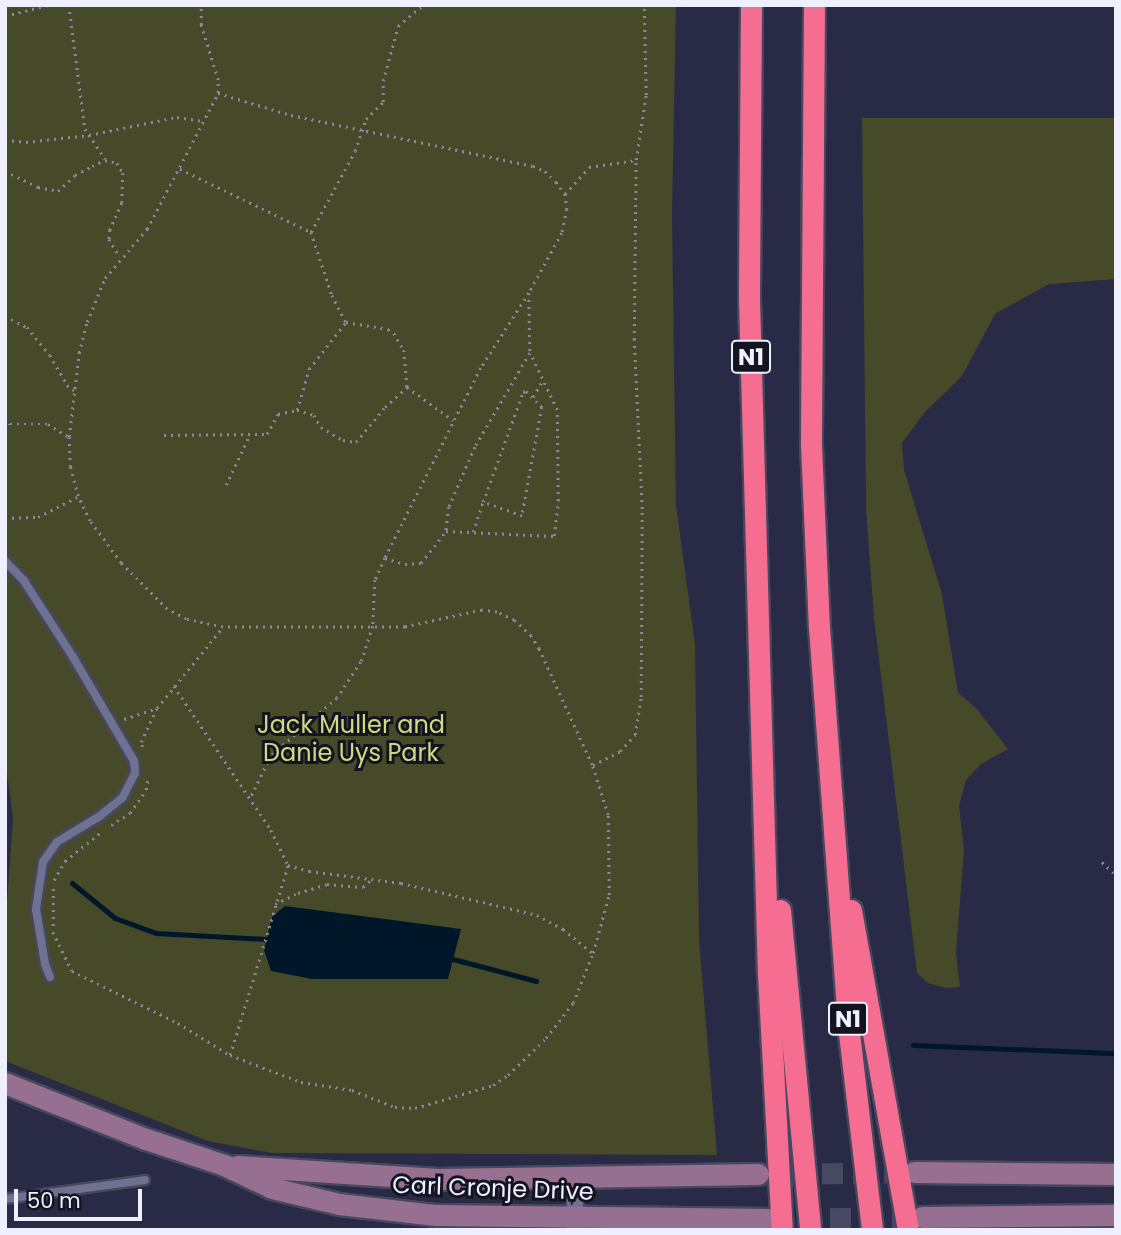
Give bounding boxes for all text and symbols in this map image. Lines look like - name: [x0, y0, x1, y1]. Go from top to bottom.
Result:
- road number: N1: [730, 338, 772, 376]
- park label: Jack Muller and Danie Uys Park: [257, 711, 445, 767]
- road number: N1: [827, 1000, 869, 1038]
- street label: Carl Cronje Drive: [392, 1170, 594, 1206]
- scale bar: [18, 1176, 145, 1220]
- text: 50 m: [27, 1186, 81, 1215]

